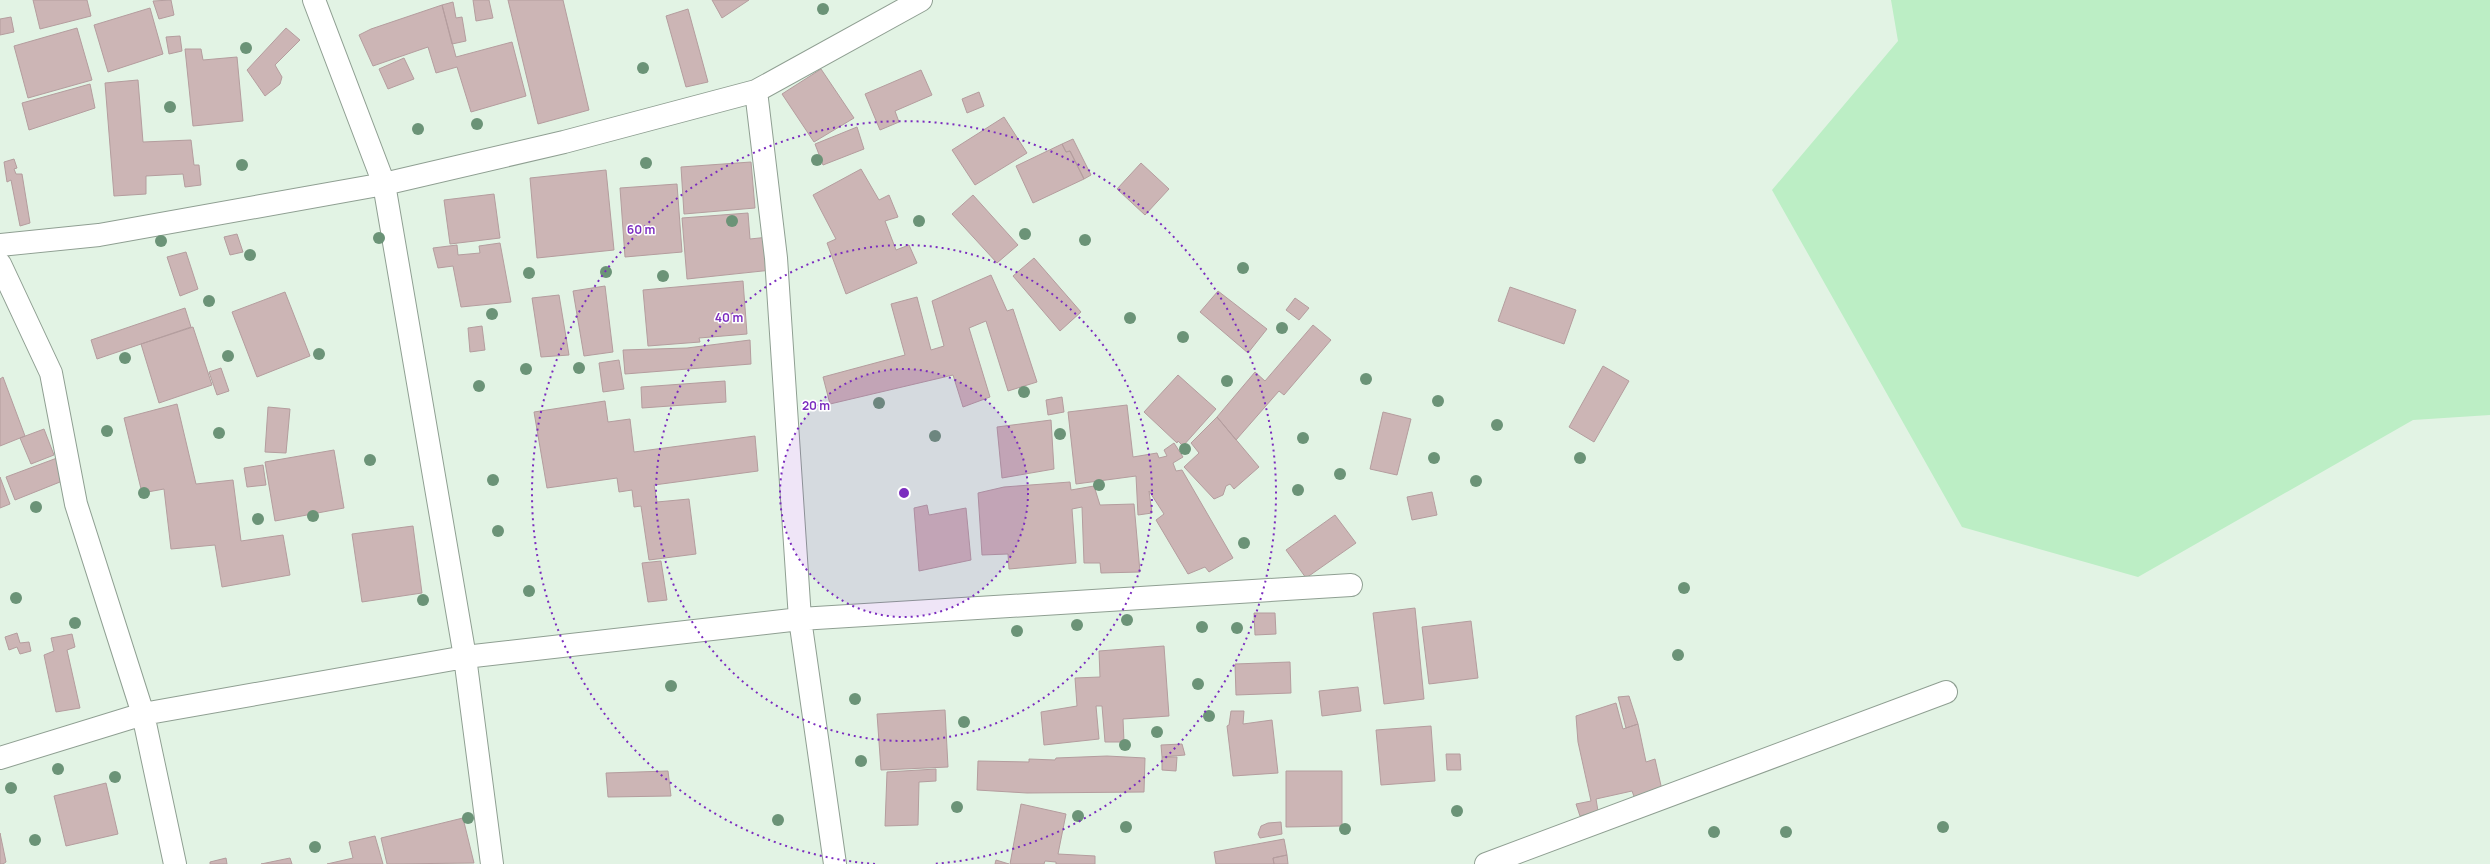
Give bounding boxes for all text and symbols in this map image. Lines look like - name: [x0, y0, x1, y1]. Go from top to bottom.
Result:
- text: 60 m: [627, 221, 655, 238]
- text: 40 m: [715, 309, 743, 326]
- text: 20 m: [802, 397, 830, 414]
- centre of rings: [897, 486, 911, 500]

